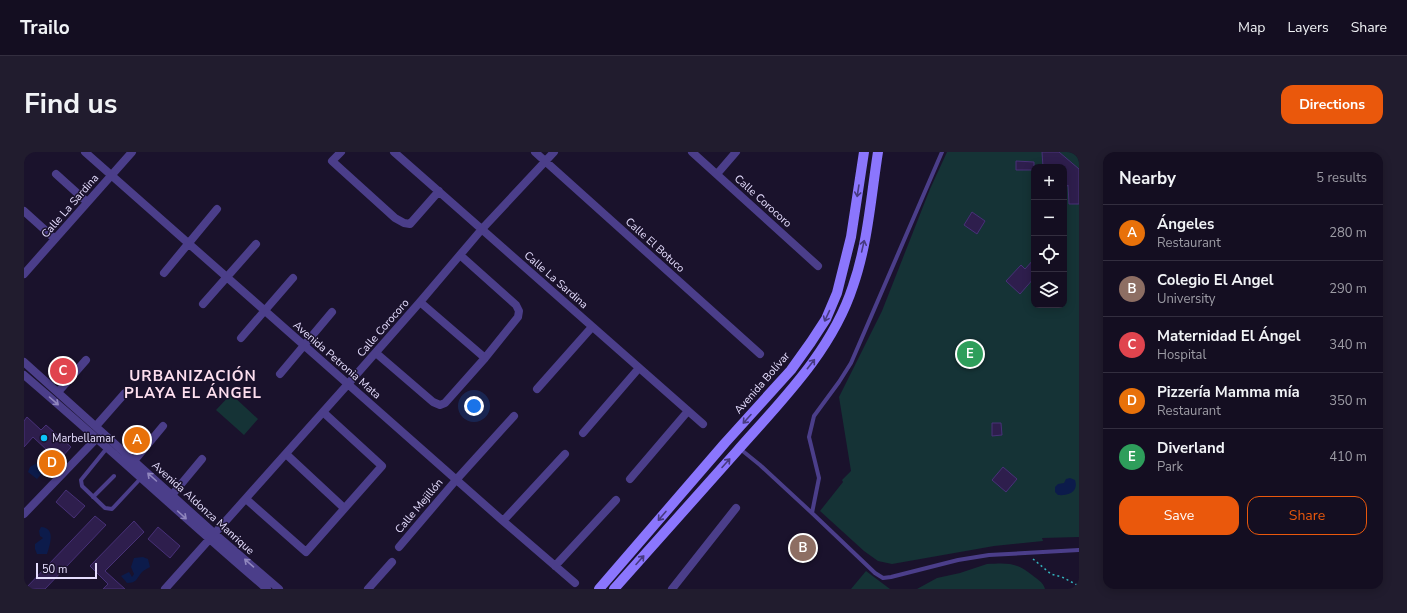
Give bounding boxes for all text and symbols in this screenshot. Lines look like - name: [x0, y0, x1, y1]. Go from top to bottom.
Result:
- text: Trailo: [20, 15, 70, 41]
- text: Map: [1238, 18, 1265, 37]
- text: Layers: [1287, 18, 1329, 37]
- text: Share: [1351, 18, 1387, 37]
- text: Find us: [24, 85, 118, 123]
- button: Directions: [1281, 85, 1383, 124]
- map controls: [1031, 164, 1067, 308]
- button: +: [1031, 164, 1067, 200]
- text: Nearby: [1119, 167, 1176, 190]
- text: 5 results: [1316, 169, 1367, 187]
- street label: Calle La Sardina: [38, 171, 102, 241]
- street label: Calle Corocoro: [731, 171, 795, 231]
- one-way arrow: [854, 184, 862, 197]
- button: −: [1031, 200, 1067, 236]
- street label: Calle El Botuco: [622, 214, 688, 276]
- text: Ángeles: [1157, 214, 1214, 234]
- text: A: [1127, 224, 1137, 242]
- text: 280 m: [1329, 224, 1367, 242]
- text: Restaurant: [1157, 234, 1221, 252]
- button: locate: [1031, 236, 1067, 272]
- one-way arrow: [860, 240, 868, 253]
- street label: Calle La Sardina: [521, 248, 591, 312]
- text: Colegio El Angel: [1157, 270, 1273, 290]
- button: layers: [1031, 272, 1067, 308]
- text: B: [1128, 280, 1136, 298]
- text: 290 m: [1329, 280, 1367, 298]
- text: University: [1157, 290, 1216, 308]
- street label: Calle Corocoro: [354, 296, 412, 360]
- one-way arrow: [823, 310, 830, 322]
- street label: Avenida Petronia Mata: [290, 318, 384, 402]
- text: Maternidad El Ángel: [1157, 326, 1300, 346]
- text: C: [1128, 336, 1136, 354]
- text: 340 m: [1329, 336, 1367, 354]
- pin: E: [957, 339, 983, 369]
- text: Hospital: [1157, 346, 1206, 364]
- street label: Avenida Bolívar: [731, 349, 793, 417]
- pin: C: [50, 356, 76, 386]
- one-way arrow: [806, 358, 815, 369]
- district label: URBANIZACIÓN PLAYA EL ÁNGEL: [124, 366, 262, 403]
- text: Pizzería Mamma mía: [1157, 382, 1300, 402]
- text: D: [1127, 392, 1137, 410]
- text: 350 m: [1329, 392, 1367, 410]
- one-way arrow: [48, 396, 59, 405]
- your location: [464, 396, 484, 416]
- text: Restaurant: [1157, 402, 1221, 420]
- one-way arrow: [743, 413, 752, 424]
- pin: A: [124, 425, 150, 455]
- place label: Marbellamar: [52, 431, 115, 446]
- marker: Marbellamar: [39, 433, 49, 443]
- text: Diverland: [1157, 438, 1225, 458]
- pin: D: [39, 448, 65, 478]
- text: E: [1128, 448, 1136, 466]
- text: 410 m: [1329, 448, 1367, 466]
- one-way arrow: [722, 457, 731, 468]
- street label: Avenida Aldonza Manrique: [149, 458, 258, 558]
- text: Park: [1157, 458, 1183, 476]
- one-way arrow: [147, 472, 157, 482]
- street label: Calle Mejillón: [392, 475, 446, 537]
- button: Save: [1119, 496, 1239, 535]
- button: Share: [1247, 496, 1367, 535]
- one-way arrow: [177, 510, 187, 520]
- one-way arrow: [657, 511, 666, 522]
- pin: B: [790, 533, 816, 563]
- one-way arrow: [636, 555, 645, 565]
- one-way arrow: [244, 559, 254, 568]
- scale bar: [36, 561, 97, 580]
- text: 50 m: [42, 562, 67, 577]

